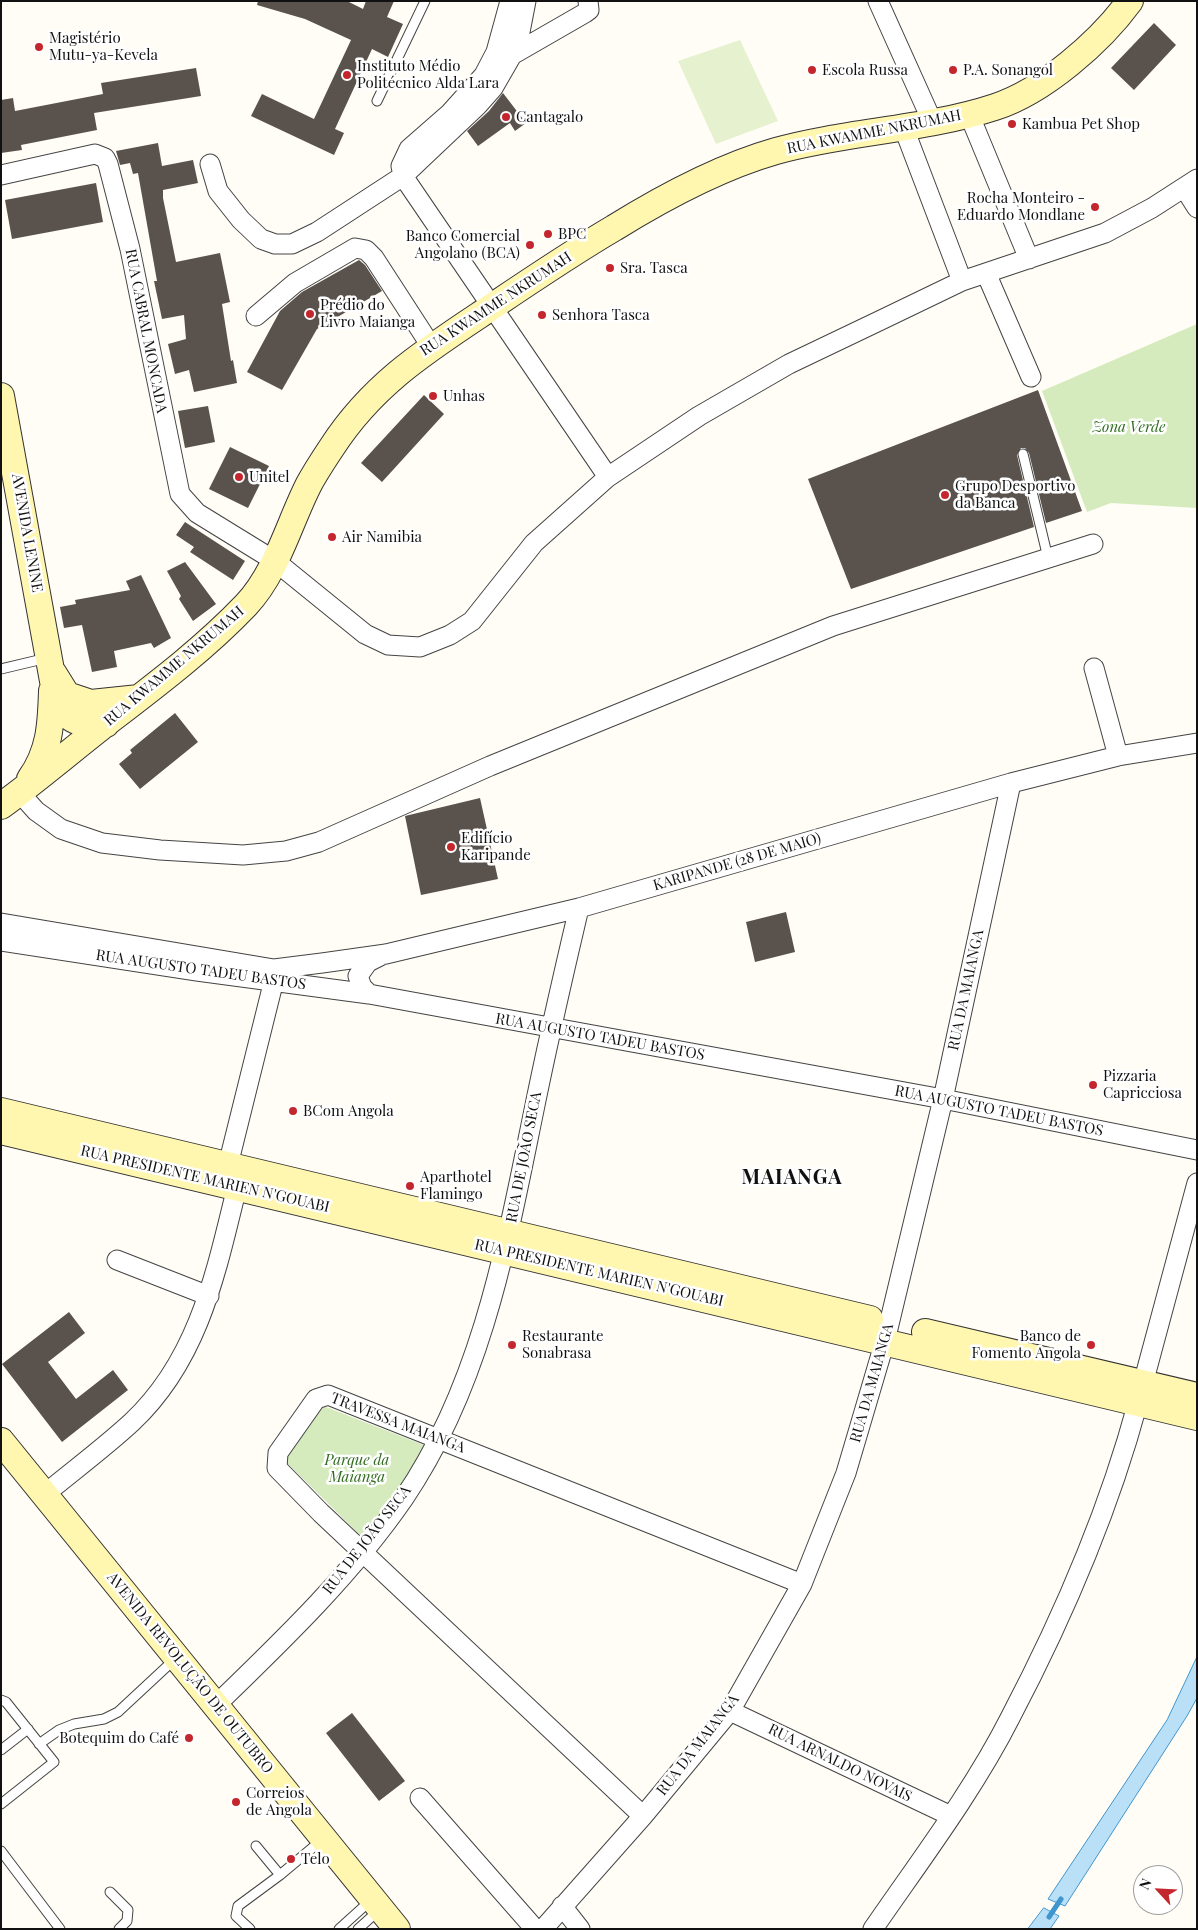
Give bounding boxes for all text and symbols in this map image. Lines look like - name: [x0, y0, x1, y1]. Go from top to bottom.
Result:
- place label: Magistério Mutu-ya-Kevela: [49, 29, 158, 64]
- marker: Magistério Mutu-ya-Kevela: [33, 41, 45, 53]
- place label: Instituto Médio Politécnico Alda Lara: [357, 57, 499, 92]
- place label: Escola Russa: [822, 61, 908, 79]
- place label: P.A. Sonangol: [963, 61, 1053, 79]
- marker: Escola Russa: [806, 64, 818, 76]
- marker: P.A. Sonangol: [947, 64, 959, 76]
- marker: Instituto Médio Politécnico Alda Lara: [341, 69, 353, 81]
- street label: RUA KWAMME NKRUMAH: [785, 106, 963, 158]
- place label: Cantagalo: [516, 108, 583, 126]
- marker: Cantagalo: [500, 111, 512, 123]
- place label: Kambua Pet Shop: [1022, 115, 1140, 133]
- marker: Kambua Pet Shop: [1006, 118, 1018, 130]
- place label: Rocha Monteiro - Eduardo Mondlane: [957, 189, 1085, 224]
- marker: Rocha Monteiro - Eduardo Mondlane: [1089, 201, 1101, 213]
- place label: BPC: [558, 225, 586, 243]
- place label: Banco Comercial Angolano (BCA): [406, 227, 520, 262]
- marker: BPC: [542, 228, 554, 240]
- marker: Banco Comercial Angolano (BCA): [524, 239, 536, 251]
- street label: RUA CABRAL MONCADA: [121, 248, 171, 414]
- street label: RUA KWAMME NKRUMAH: [417, 248, 575, 360]
- place label: Sra. Tasca: [620, 259, 688, 277]
- marker: Sra. Tasca: [604, 262, 616, 274]
- place label: Prédio do Livro Maianga: [320, 296, 415, 331]
- place label: Senhora Tasca: [552, 306, 650, 324]
- marker: Prédio do Livro Maianga: [304, 308, 316, 320]
- marker: Senhora Tasca: [536, 309, 548, 321]
- place label: Unhas: [443, 387, 485, 405]
- marker: Unhas: [427, 390, 439, 402]
- park label: Zona Verde: [1092, 418, 1166, 436]
- place label: Unitel: [249, 468, 290, 486]
- marker: Unitel: [233, 471, 245, 483]
- street label: AVENIDA LENINE: [8, 472, 46, 594]
- place label: Grupo Desportivo da Banca: [955, 477, 1075, 512]
- marker: Grupo Desportivo da Banca: [939, 489, 951, 501]
- place label: Air Namibia: [342, 528, 422, 546]
- marker: Air Namibia: [326, 531, 338, 543]
- street label: RUA KWAMME NKRUMAH: [100, 602, 248, 730]
- place label: Edifício Karipande: [461, 829, 531, 864]
- street label: KARIPANDE (28 DE MAIO): [651, 829, 823, 895]
- marker: Edifício Karipande: [445, 841, 457, 853]
- street label: RUA DA MAIANGA: [944, 928, 988, 1052]
- street label: RUA AUGUSTO TADEU BASTOS: [95, 946, 307, 994]
- street label: RUA AUGUSTO TADEU BASTOS: [494, 1010, 706, 1064]
- place label: Pizzaria Capricciosa: [1103, 1067, 1182, 1102]
- marker: Pizzaria Capricciosa: [1087, 1079, 1099, 1091]
- street label: RUA AUGUSTO TADEU BASTOS: [893, 1082, 1105, 1140]
- street label: RUA DE JOÃO SECA: [502, 1090, 546, 1224]
- place label: BCom Angola: [303, 1102, 394, 1120]
- marker: BCom Angola: [287, 1105, 299, 1117]
- street label: RUA PRESIDENTE MARIEN N'GOUABI: [79, 1142, 331, 1216]
- district label: MAIANGA: [741, 1166, 843, 1190]
- place label: Aparthotel Flamingo: [420, 1168, 492, 1203]
- marker: Aparthotel Flamingo: [404, 1180, 416, 1192]
- street label: RUA PRESIDENTE MARIEN N'GOUABI: [473, 1236, 725, 1310]
- street label: RUA DA MAIANGA: [846, 1321, 898, 1445]
- place label: Restaurante Sonabrasa: [522, 1327, 604, 1362]
- place label: Banco de Fomento Angola: [972, 1327, 1081, 1362]
- marker: Restaurante Sonabrasa: [506, 1339, 518, 1351]
- marker: Banco de Fomento Angola: [1085, 1339, 1097, 1351]
- street label: TRAVESSA MAIANGA: [328, 1389, 468, 1457]
- park label: Parque da Maianga: [325, 1451, 389, 1486]
- street label: RUA DE JOÃO SECA: [319, 1482, 415, 1598]
- street label: AVENIDA REVOLUÇÃO DE OUTUBRO: [103, 1569, 277, 1777]
- street label: RUA DA MAIANGA: [653, 1691, 743, 1799]
- street label: RUA ARNALDO NOVAIS: [765, 1720, 915, 1806]
- place label: Botequim do Café: [59, 1729, 179, 1747]
- marker: Botequim do Café: [183, 1732, 195, 1744]
- place label: Correios de Angola: [246, 1784, 312, 1819]
- marker: Correios de Angola: [230, 1796, 242, 1808]
- place label: Telo: [301, 1850, 330, 1868]
- marker: Telo: [285, 1853, 297, 1865]
- north arrow: [1133, 1865, 1183, 1915]
- text: N: [1134, 1875, 1156, 1892]

